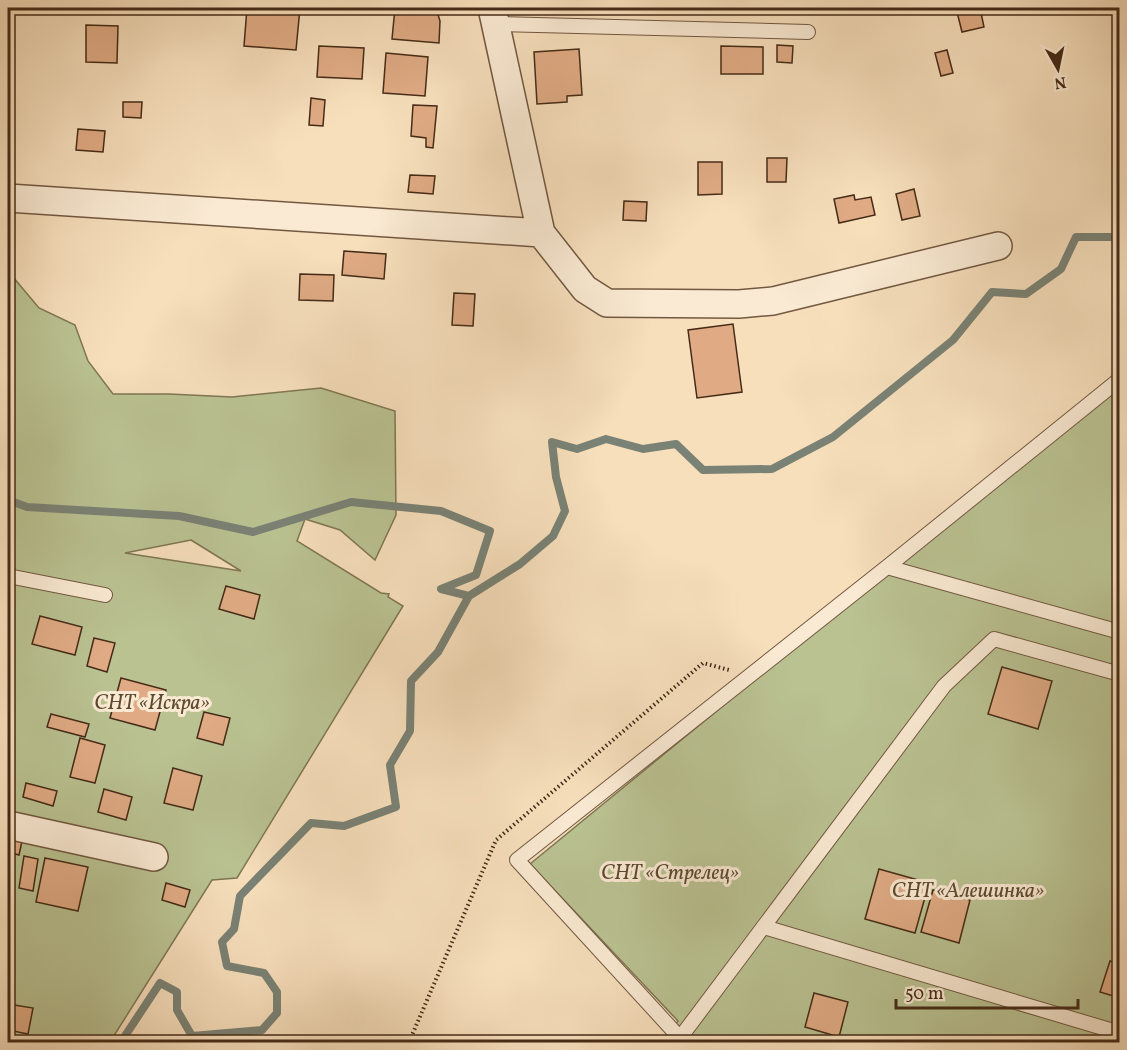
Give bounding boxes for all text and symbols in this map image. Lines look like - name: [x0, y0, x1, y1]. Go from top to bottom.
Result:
- north arrow: [1028, 39, 1088, 99]
- text: N: [1052, 70, 1067, 94]
- park label: СНТ «Искра»: [94, 689, 210, 718]
- park label: СНТ «Стрелец»: [601, 859, 739, 888]
- park label: СНТ «Алешинка»: [892, 877, 1044, 906]
- scale bar: [896, 972, 1078, 1010]
- text: 50 m: [905, 982, 944, 1007]

